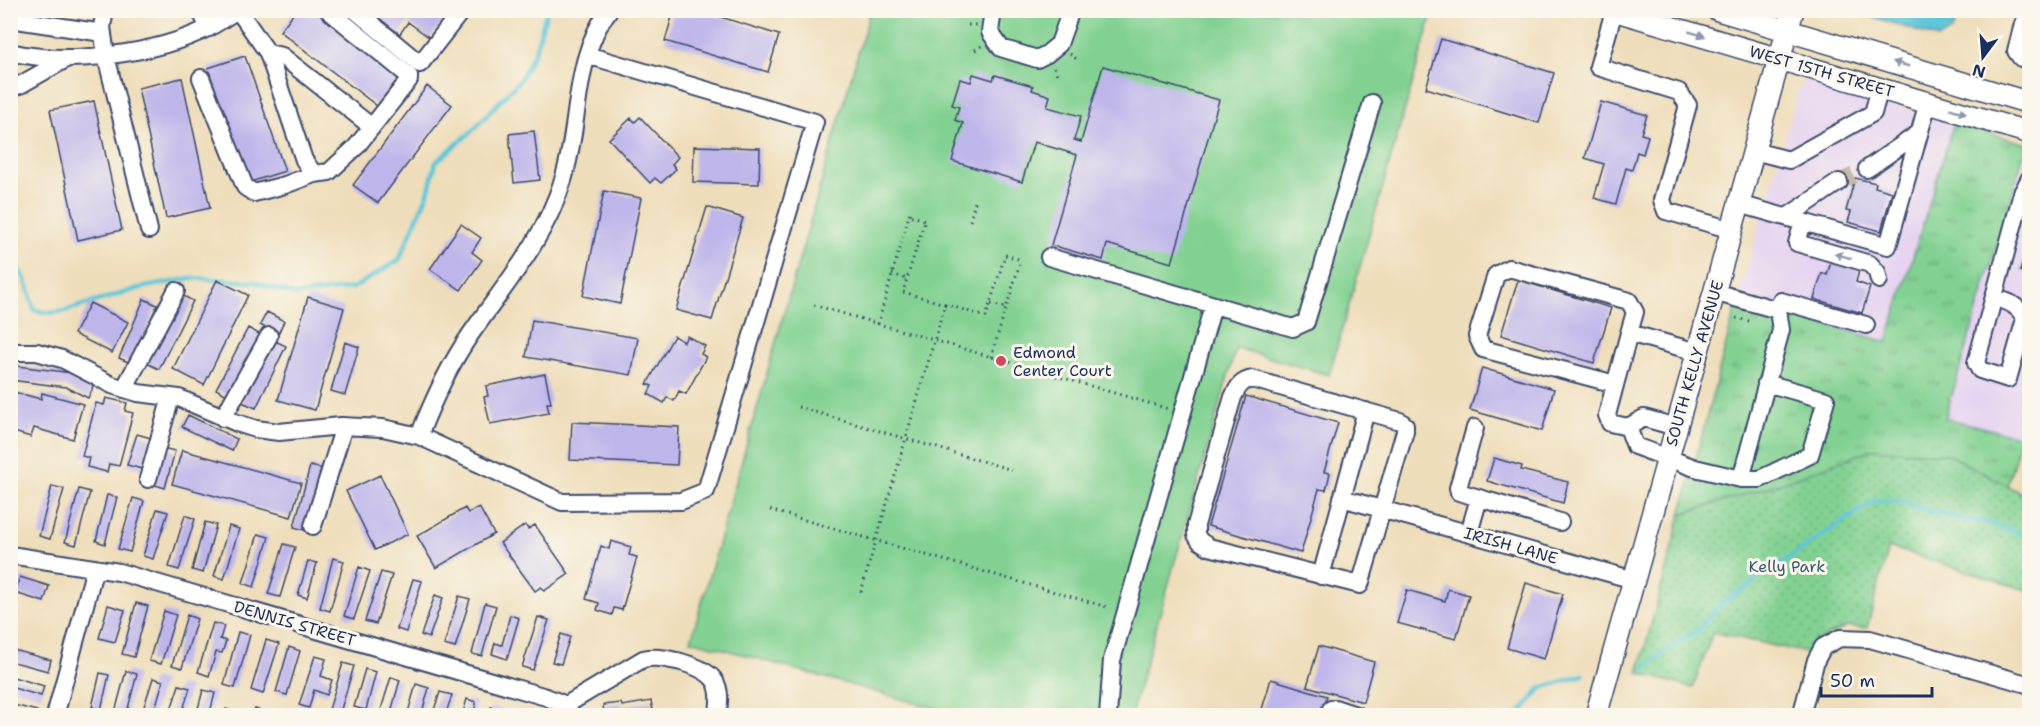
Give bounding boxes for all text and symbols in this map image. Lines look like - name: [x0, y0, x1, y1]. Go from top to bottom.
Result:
- north arrow: [1953, 27, 2013, 87]
- one-way arrow: [1688, 30, 1706, 40]
- street label: WEST 15TH STREET: [1747, 41, 1897, 102]
- one-way arrow: [1892, 59, 1910, 68]
- text: N: [1970, 59, 1988, 83]
- one-way arrow: [1949, 107, 1967, 116]
- one-way arrow: [1834, 251, 1852, 260]
- street label: SOUTH KELLY AVENUE: [1661, 278, 1728, 449]
- place label: Edmond Center Court: [1013, 342, 1112, 381]
- marker: Edmond Center Court: [994, 354, 1008, 368]
- street label: IRISH LANE: [1462, 522, 1560, 569]
- park label: Kelly Park: [1749, 556, 1825, 577]
- street label: DENNIS STREET: [231, 596, 359, 651]
- scale bar: [1821, 660, 1932, 698]
- text: 50 m: [1830, 669, 1875, 693]

